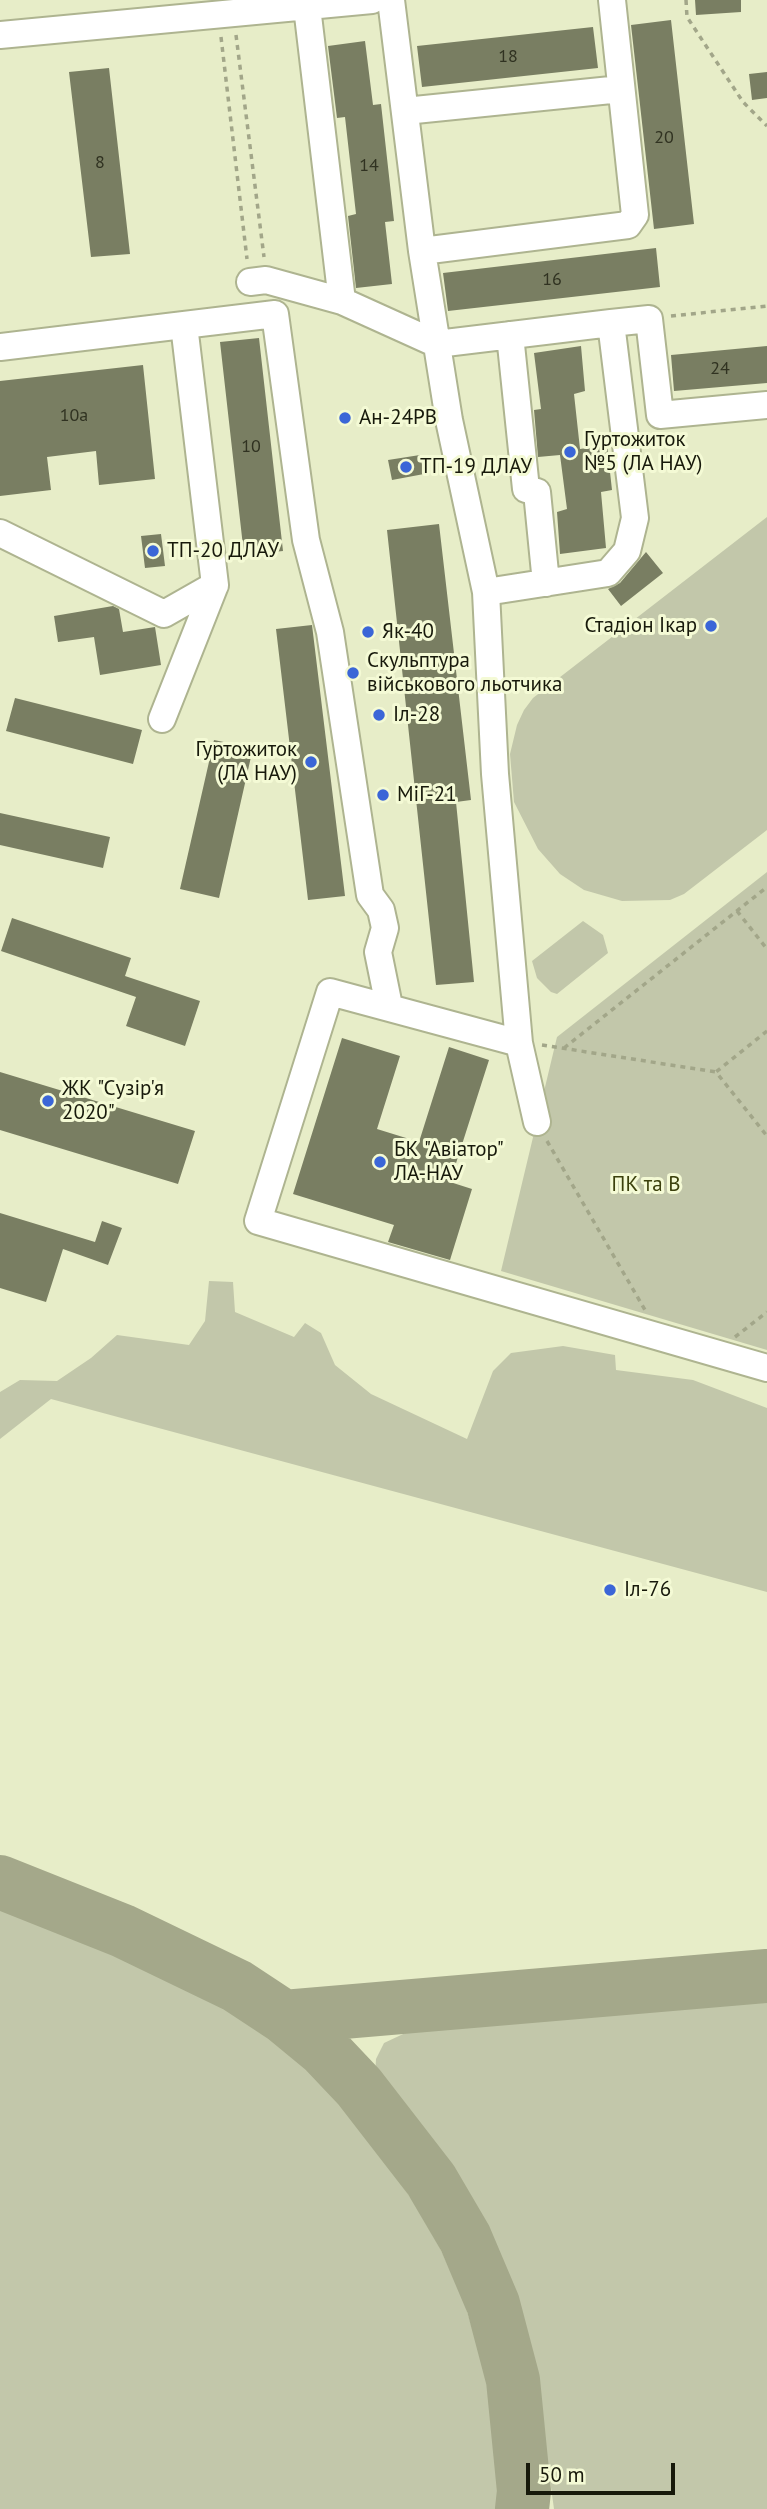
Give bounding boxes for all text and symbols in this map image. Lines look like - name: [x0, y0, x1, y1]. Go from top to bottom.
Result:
- house number: 18: [498, 46, 518, 68]
- house number: 20: [654, 127, 674, 149]
- house number: 8: [95, 152, 105, 174]
- house number: 14: [359, 155, 379, 177]
- house number: 16: [542, 269, 562, 291]
- house number: 24: [710, 358, 730, 380]
- house number: 10а: [60, 405, 88, 427]
- place label: Ан-24РВ: [359, 405, 437, 431]
- marker: Ан-24РВ: [337, 410, 353, 426]
- place label: Гуртожиток №5 (ЛА НАУ): [584, 427, 702, 477]
- house number: 10: [241, 436, 261, 458]
- marker: Гуртожиток №5 (ЛА НАУ): [562, 444, 578, 460]
- place label: ТП-19 ДЛАУ: [420, 454, 532, 480]
- marker: ТП-19 ДЛАУ: [398, 459, 414, 475]
- place label: ТП-20 ДЛАУ: [167, 538, 279, 564]
- marker: ТП-20 ДЛАУ: [145, 543, 161, 559]
- place label: Стадіон Ікар: [584, 613, 697, 639]
- marker: Стадіон Ікар: [703, 618, 719, 634]
- place label: Як-40: [382, 619, 434, 645]
- marker: Як-40: [360, 624, 376, 640]
- place label: Скульптура військового льотчика: [367, 648, 562, 698]
- marker: Скульптура військового льотчика: [345, 665, 361, 681]
- place label: Іл-28: [393, 702, 440, 728]
- marker: Іл-28: [371, 707, 387, 723]
- place label: Гуртожиток (ЛА НАУ): [195, 737, 297, 787]
- marker: Гуртожиток (ЛА НАУ): [303, 754, 319, 770]
- place label: МіГ-21: [397, 782, 457, 808]
- marker: МіГ-21: [375, 787, 391, 803]
- place label: ЖК "Сузір'я 2020": [62, 1076, 164, 1126]
- marker: ЖК "Сузір'я 2020": [40, 1093, 56, 1109]
- place label: БК "Авіатор" ЛА-НАУ: [394, 1137, 504, 1187]
- marker: БК "Авіатор" ЛА-НАУ: [372, 1154, 388, 1170]
- park label: ПК та В: [612, 1172, 680, 1198]
- place label: Іл-76: [624, 1577, 671, 1603]
- marker: Іл-76: [602, 1582, 618, 1598]
- scale bar: [529, 2450, 678, 2494]
- text: 50 m: [539, 2461, 585, 2488]

